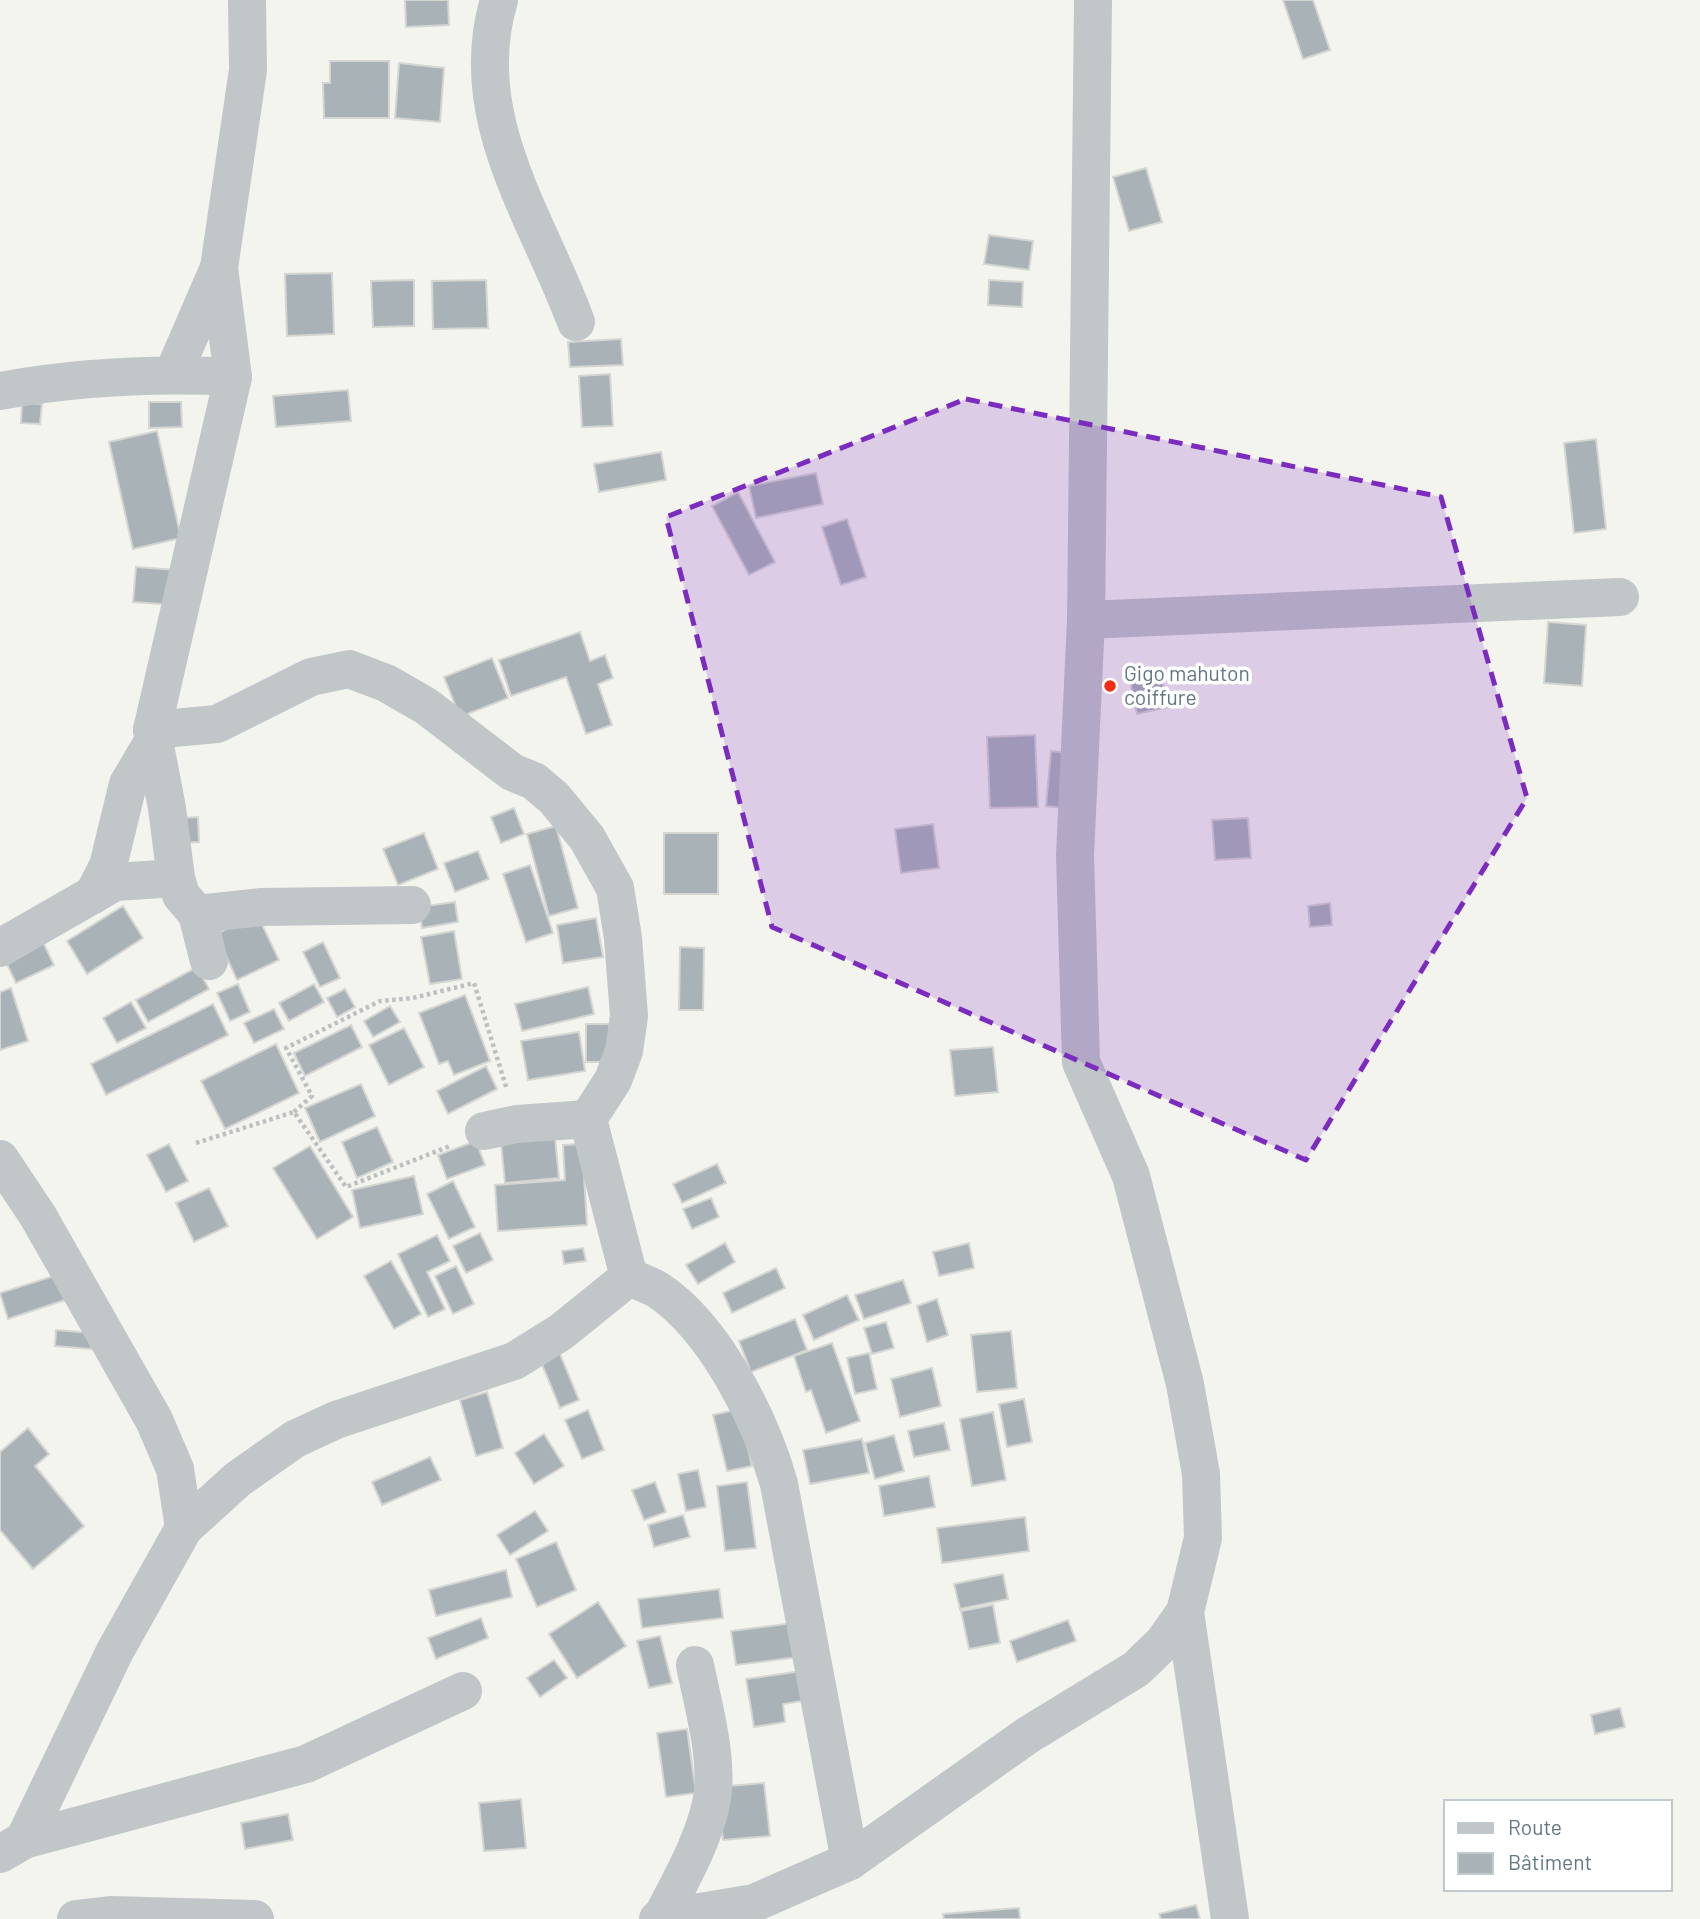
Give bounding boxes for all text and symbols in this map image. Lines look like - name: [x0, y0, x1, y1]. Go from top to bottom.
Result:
- place label: Gigo mahuton coiffure: [1124, 660, 1250, 709]
- marker: Gigo mahuton coiffure: [1102, 678, 1118, 694]
- legend: [1444, 1800, 1672, 1891]
- text: Route: [1508, 1814, 1562, 1839]
- text: Bâtiment: [1508, 1849, 1592, 1874]

